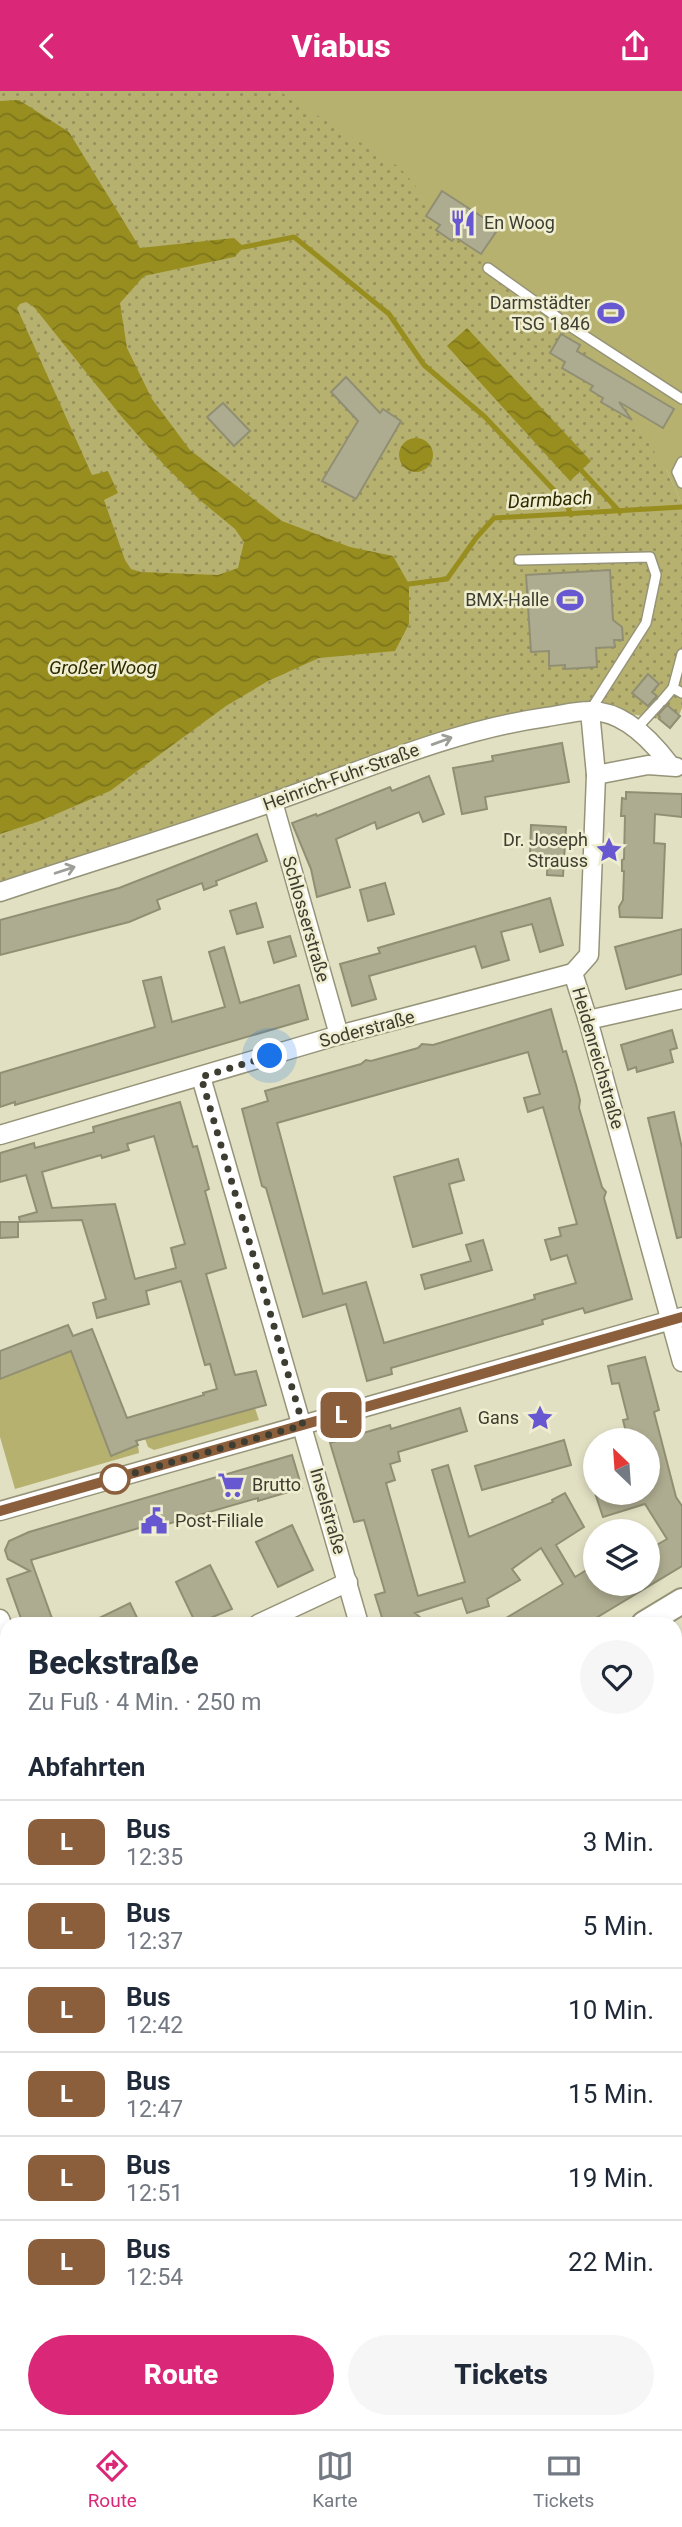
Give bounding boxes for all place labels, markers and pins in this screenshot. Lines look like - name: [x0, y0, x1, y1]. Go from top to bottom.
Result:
- restaurant icon: En Woog: [448, 208, 478, 238]
- place label: En Woog: [484, 212, 555, 233]
- place label: Darmstädter TSG 1846: [490, 292, 590, 334]
- sports icon: Darmstädter TSG 1846: [596, 298, 626, 328]
- sports icon: BMX-Halle: [555, 585, 585, 615]
- place label: BMX-Halle: [465, 589, 549, 610]
- place label: Dr. Joseph Strauss: [503, 829, 588, 871]
- place icon: Dr. Joseph Strauss: [594, 835, 624, 865]
- place icon: Gans: [525, 1403, 555, 1433]
- place label: Gans: [478, 1407, 519, 1428]
- unlabelled marker: [100, 1464, 130, 1494]
- supermarket icon: Brutto: [216, 1470, 246, 1500]
- place label: Brutto: [252, 1474, 301, 1495]
- public building icon: Post-Filiale: [139, 1506, 169, 1536]
- place label: Post-Filiale: [175, 1510, 263, 1531]

